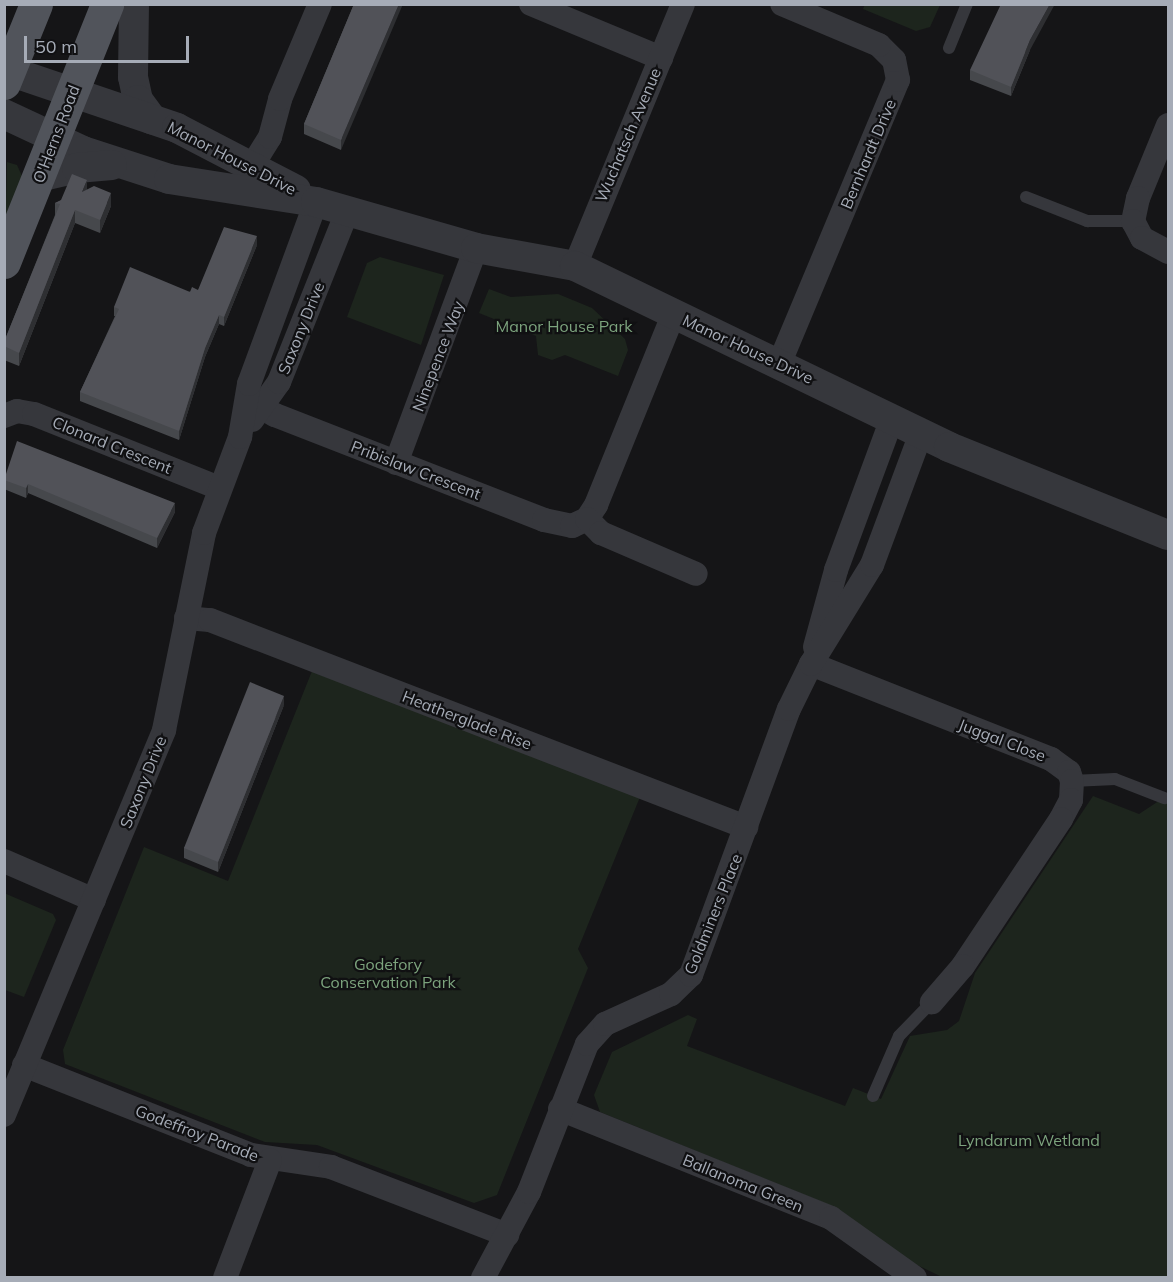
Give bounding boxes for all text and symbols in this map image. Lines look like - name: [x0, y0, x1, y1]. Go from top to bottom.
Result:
- scale bar: [27, 24, 192, 62]
- text: 50 m: [35, 35, 77, 58]
- street label: Wuchatsch Avenue: [591, 65, 665, 205]
- street label: O'Herns Road: [29, 82, 83, 186]
- street label: Bernhardt Drive: [836, 96, 900, 212]
- street label: Manor House Drive: [164, 117, 300, 199]
- street label: Saxony Drive: [274, 279, 328, 377]
- street label: Ninepence Way: [408, 298, 468, 414]
- street label: Manor House Drive: [680, 310, 816, 388]
- park label: Manor House Park: [496, 316, 632, 336]
- street label: Clonard Crescent: [49, 412, 175, 478]
- street label: Pribislaw Crescent: [348, 436, 484, 504]
- street label: Heatherglade Rise: [400, 686, 534, 754]
- street label: Juggal Close: [956, 715, 1048, 765]
- street label: Saxony Drive: [116, 733, 170, 831]
- street label: Goldminers Place: [680, 851, 746, 977]
- park label: Godefory Conservation Park: [320, 954, 456, 992]
- street label: Godeffroy Parade: [133, 1101, 261, 1165]
- park label: Lyndarum Wetland: [958, 1130, 1100, 1150]
- street label: Ballanoma Green: [680, 1150, 806, 1216]

